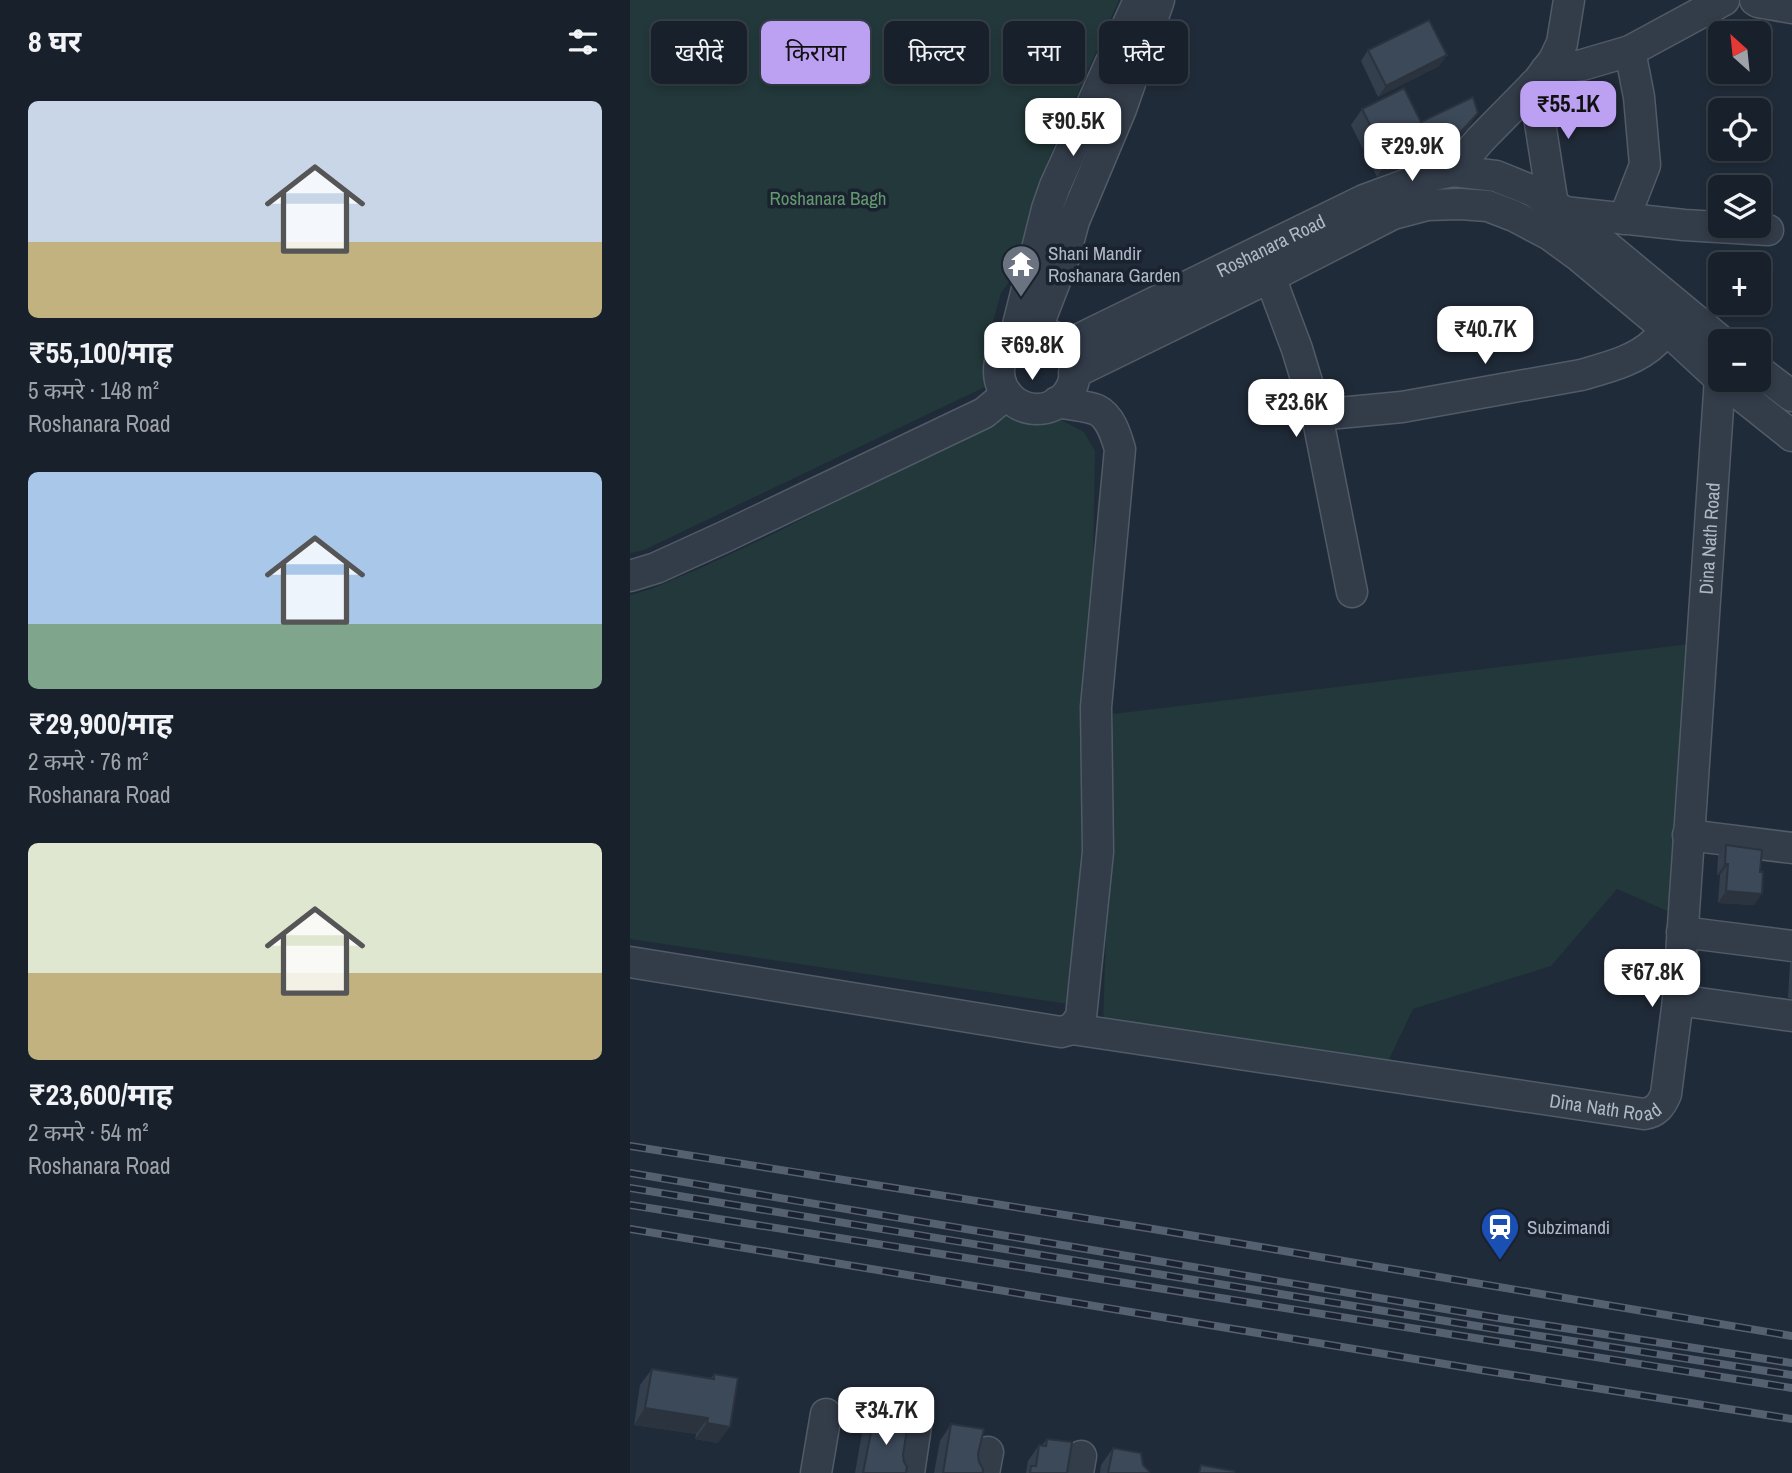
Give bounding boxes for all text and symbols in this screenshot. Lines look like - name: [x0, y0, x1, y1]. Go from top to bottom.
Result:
- text: 8 घर: [28, 21, 81, 61]
- chip: खरीदें: [651, 21, 747, 84]
- chip: किराया: [761, 21, 870, 84]
- chip: फ़िल्टर: [884, 21, 989, 84]
- chip: नया: [1003, 21, 1085, 84]
- chip: फ़्लैट: [1099, 21, 1188, 84]
- north arrow: [1708, 21, 1771, 84]
- map controls: [1708, 21, 1771, 392]
- icon: filters: [564, 23, 602, 61]
- pin: ₹55.1K: [1511, 82, 1625, 141]
- text: ₹55.1K: [1536, 88, 1600, 119]
- button: locate: [1708, 98, 1771, 161]
- pin: ₹90.5K: [1016, 99, 1130, 158]
- text: ₹90.5K: [1041, 105, 1105, 136]
- pin: ₹29.9K: [1355, 124, 1469, 183]
- text: ₹29.9K: [1380, 130, 1444, 161]
- icon: home: [252, 146, 378, 272]
- button: layers: [1708, 175, 1771, 238]
- park label: Roshanara Bagh: [770, 185, 886, 211]
- street label: Roshanara Road: [1212, 208, 1329, 283]
- place label: Shani Mandir Roshanara Garden: [1048, 240, 1181, 288]
- temple icon: Shani Mandir Roshanara Garden: [1000, 243, 1042, 298]
- button: +: [1708, 252, 1771, 315]
- pin: ₹40.7K: [1428, 306, 1542, 366]
- text: ₹40.7K: [1453, 313, 1517, 344]
- pin: ₹69.8K: [975, 322, 1089, 382]
- text: ₹69.8K: [1000, 329, 1064, 360]
- button: −: [1708, 329, 1771, 392]
- text: ₹55,100/माह: [28, 332, 173, 372]
- text: 5 कमरे · 148 m²: [28, 375, 159, 406]
- pin: ₹23.6K: [1239, 380, 1353, 439]
- text: ₹23.6K: [1264, 386, 1328, 417]
- text: Roshanara Road: [28, 408, 171, 439]
- street label: Dina Nath Road: [1692, 482, 1726, 595]
- icon: home: [252, 517, 378, 643]
- text: ₹29,900/माह: [28, 703, 173, 743]
- text: 2 कमरे · 76 m²: [28, 746, 149, 777]
- text: Roshanara Road: [28, 779, 171, 810]
- icon: home: [252, 888, 378, 1014]
- pin: ₹67.8K: [1595, 950, 1709, 1009]
- text: ₹67.8K: [1620, 956, 1684, 987]
- text: ₹23,600/माह: [28, 1074, 173, 1114]
- street label: Dina Nath Road: [1548, 1087, 1667, 1127]
- text: 2 कमरे · 54 m²: [28, 1117, 149, 1148]
- text: Roshanara Road: [28, 1150, 171, 1181]
- station icon: Subzimandi: [1479, 1206, 1521, 1261]
- place label: Subzimandi: [1527, 1214, 1610, 1240]
- pin: ₹34.7K: [829, 1388, 943, 1447]
- text: ₹34.7K: [854, 1394, 918, 1425]

